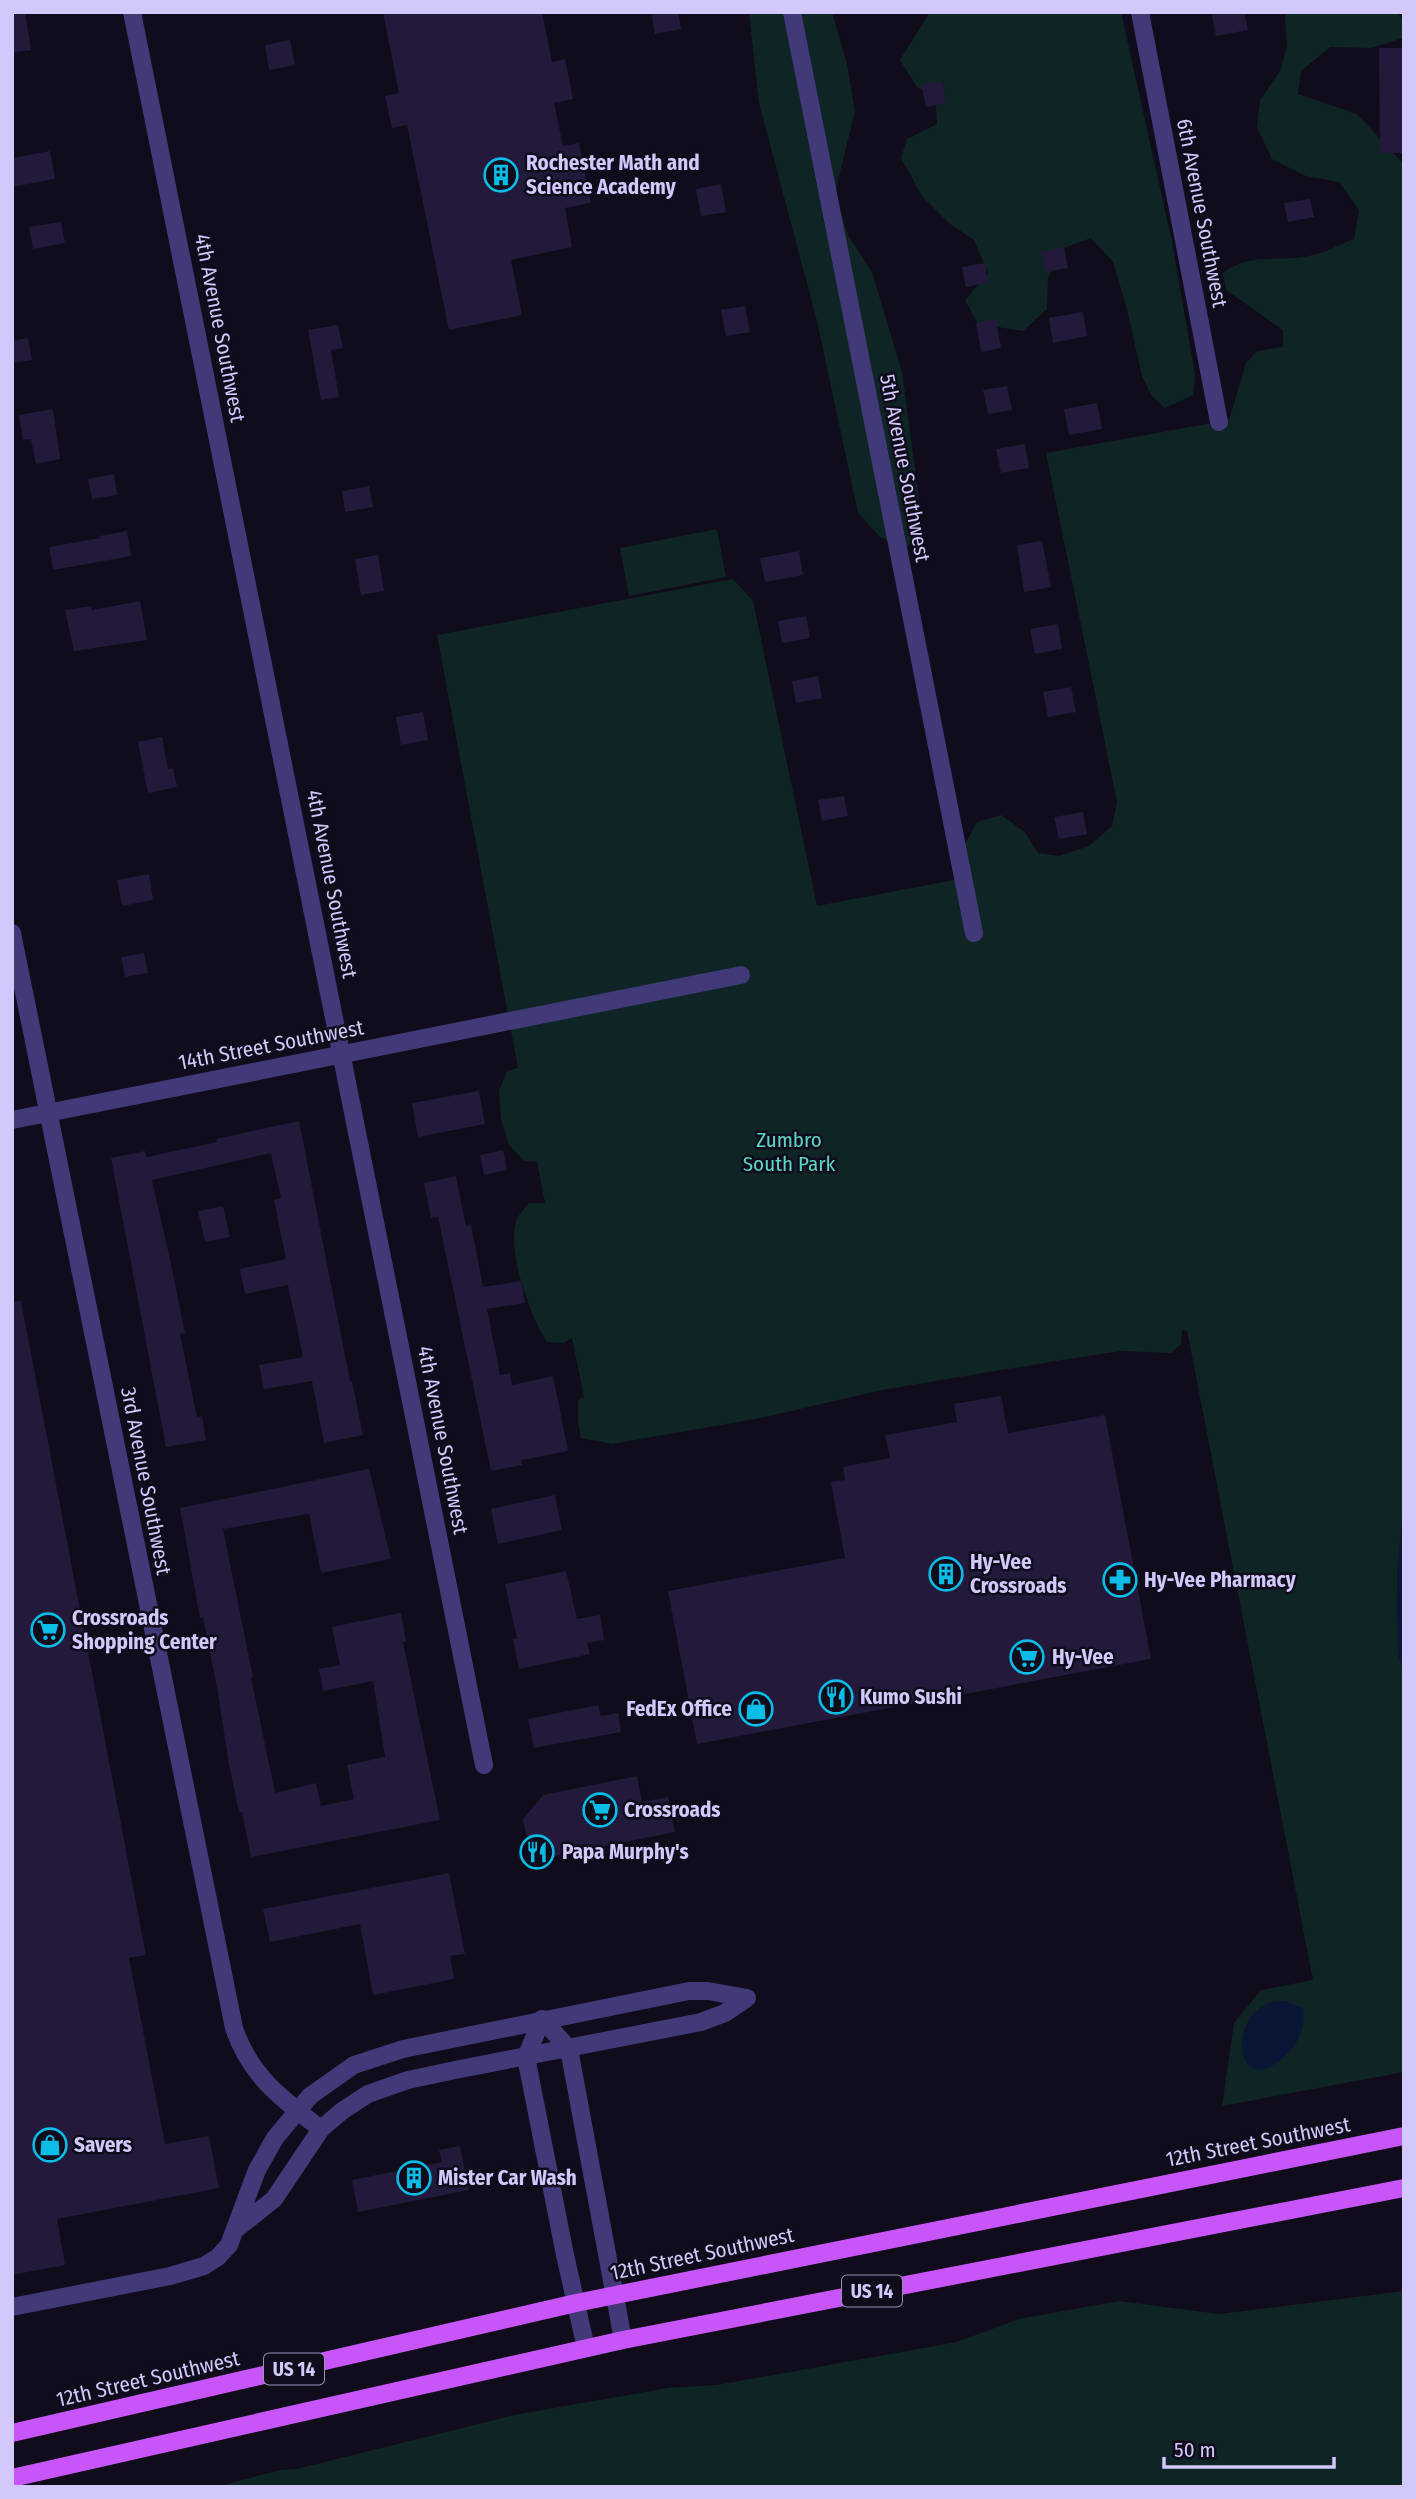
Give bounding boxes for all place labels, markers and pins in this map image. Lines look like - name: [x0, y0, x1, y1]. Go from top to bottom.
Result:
- place label: Rochester Math and Science Academy: [526, 150, 700, 200]
- building icon: Rochester Math and Science Academy: [482, 156, 520, 194]
- place label: Hy-Vee Crossroads: [970, 1549, 1067, 1599]
- building icon: Hy-Vee Crossroads: [927, 1555, 965, 1593]
- pharmacy icon: Hy-Vee Pharmacy: [1101, 1561, 1139, 1599]
- place label: Hy-Vee Pharmacy: [1144, 1567, 1297, 1593]
- place label: Crossroads Shopping Center: [72, 1605, 217, 1655]
- supermarket icon: Crossroads Shopping Center: [29, 1611, 67, 1649]
- supermarket icon: Hy-Vee: [1008, 1638, 1046, 1676]
- place label: Hy-Vee: [1052, 1644, 1114, 1670]
- restaurant icon: Kumo Sushi: [817, 1678, 855, 1716]
- place label: Kumo Sushi: [860, 1684, 962, 1710]
- shop icon: FedEx Office: [737, 1690, 775, 1728]
- place label: FedEx Office: [626, 1696, 732, 1722]
- supermarket icon: Crossroads: [581, 1791, 619, 1829]
- place label: Crossroads: [624, 1797, 721, 1823]
- restaurant icon: Papa Murphy's: [518, 1833, 556, 1871]
- place label: Papa Murphy's: [562, 1839, 689, 1865]
- shop icon: Savers: [31, 2126, 69, 2164]
- place label: Savers: [74, 2132, 132, 2158]
- building icon: Mister Car Wash: [395, 2159, 433, 2197]
- place label: Mister Car Wash: [438, 2165, 577, 2191]

